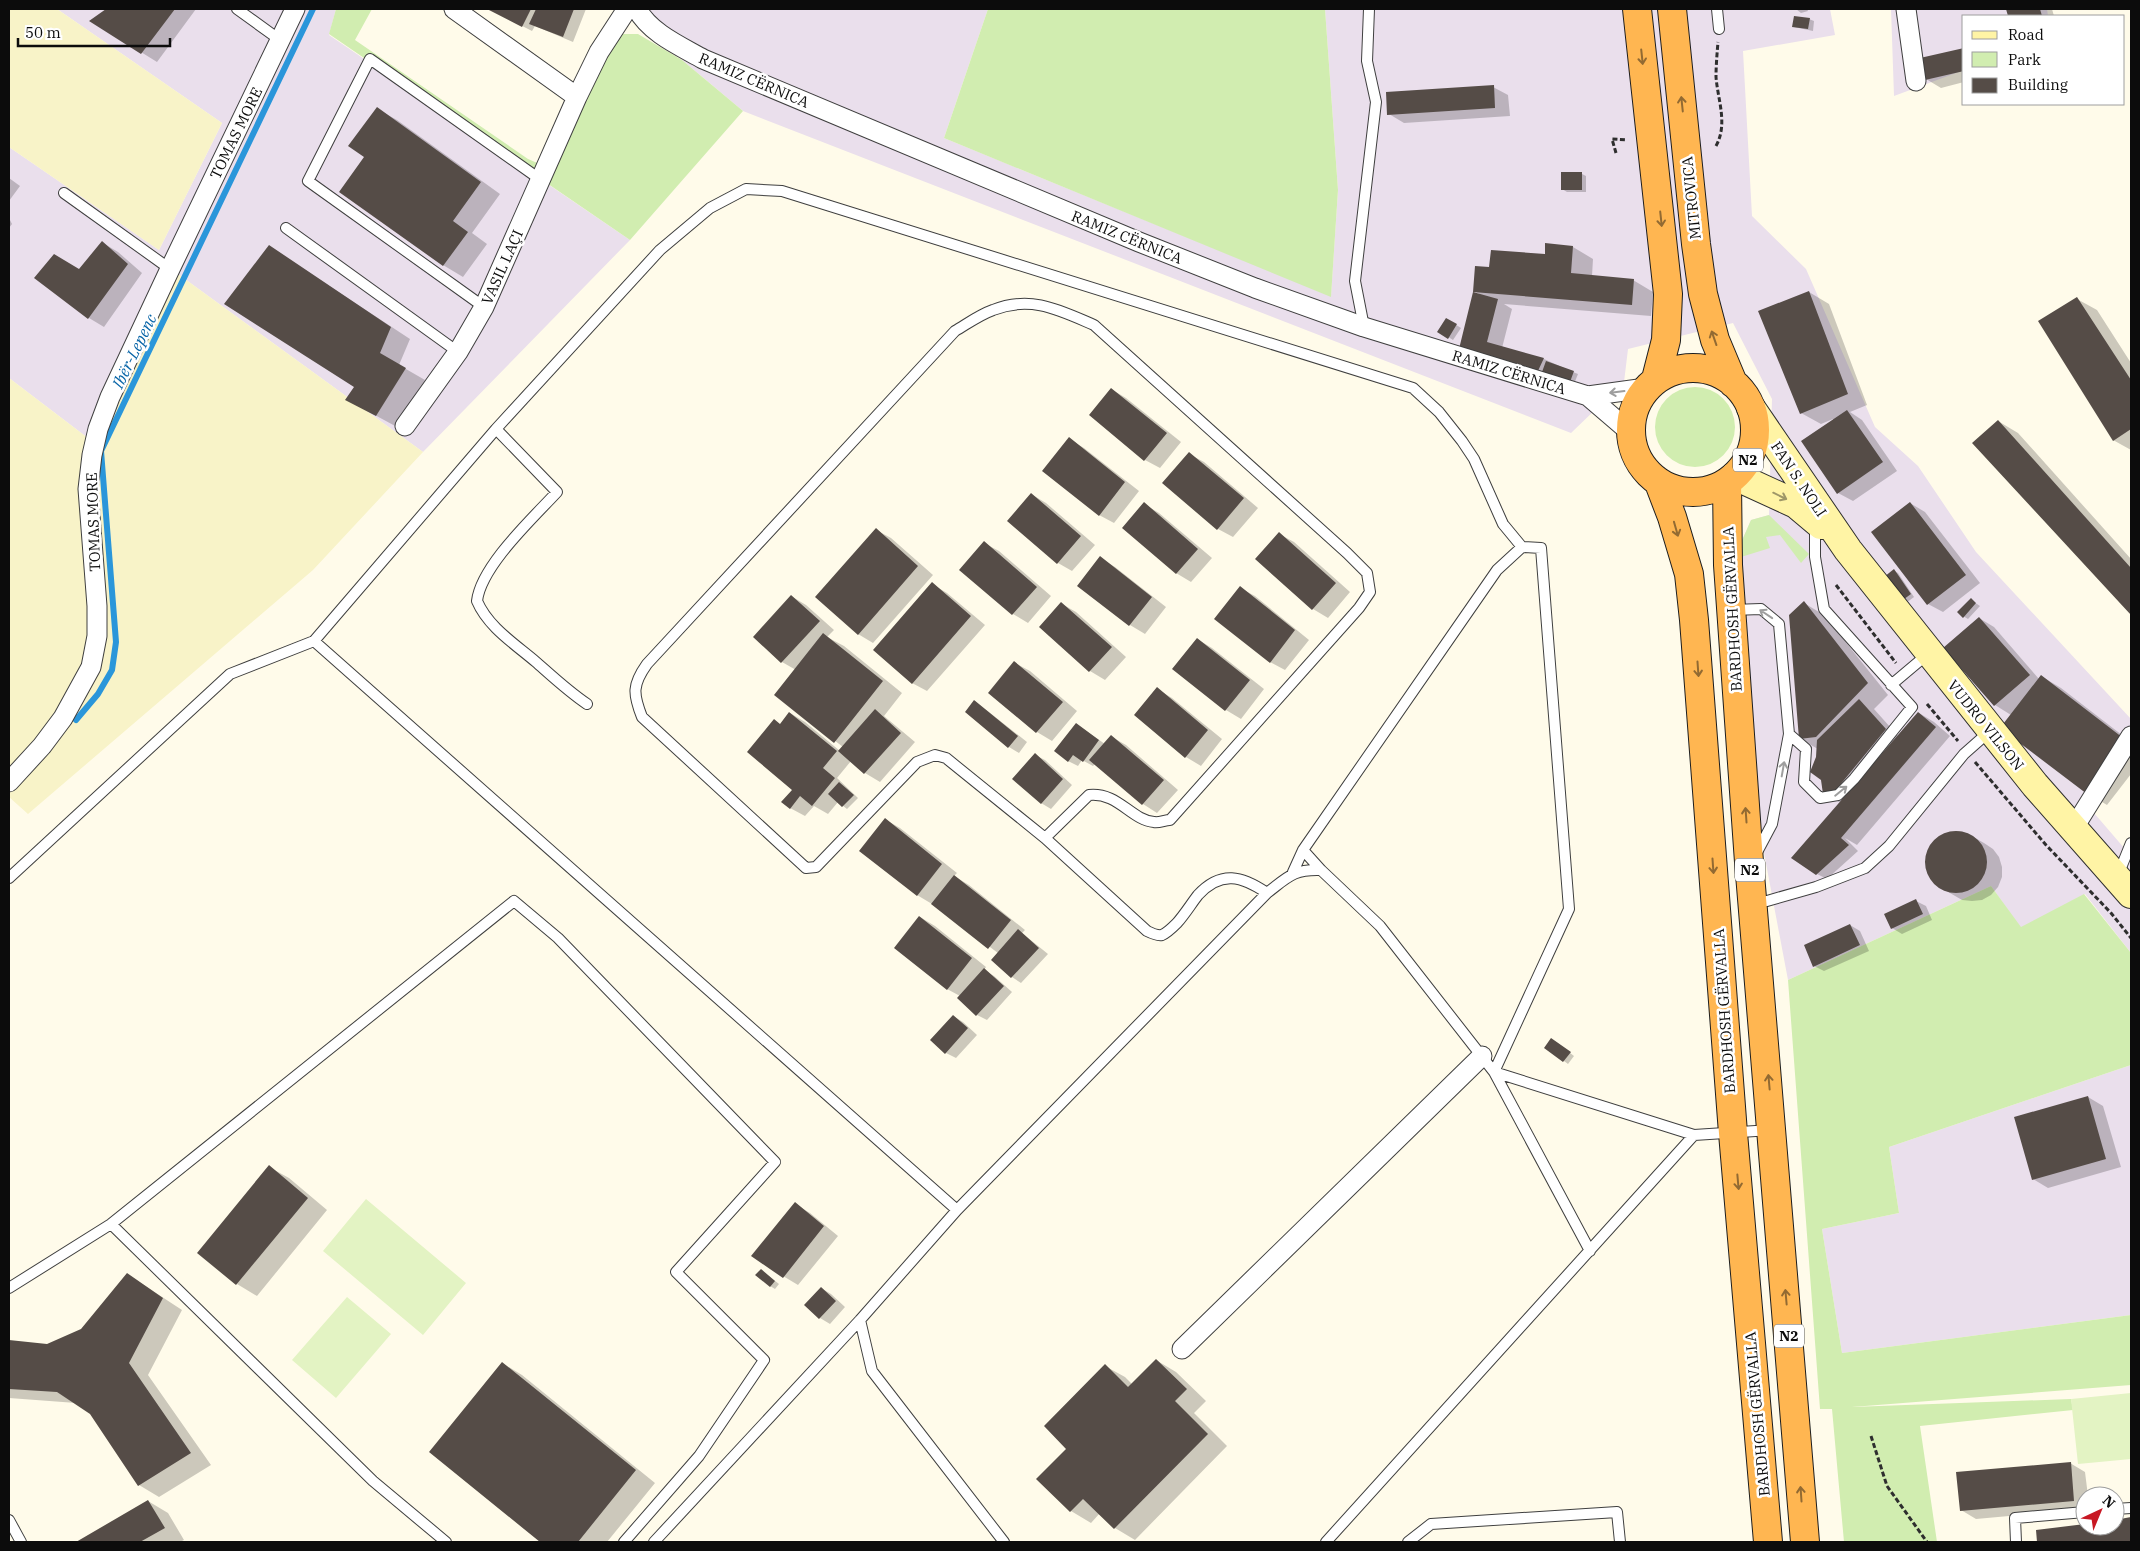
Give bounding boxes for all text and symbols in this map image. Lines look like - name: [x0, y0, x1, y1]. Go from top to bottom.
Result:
- scale bar: [18, 15, 170, 47]
- legend: [1962, 15, 2125, 105]
- text: 50 m: [25, 23, 61, 42]
- text: Road: [2008, 25, 2044, 44]
- street label: RAMIZ CËRNICA: [696, 48, 813, 112]
- one-way arrow: [1637, 49, 1647, 65]
- text: Park: [2008, 50, 2041, 69]
- text: Building: [2008, 75, 2068, 94]
- street label: TOMAS MORE: [206, 84, 266, 182]
- one-way arrow: [1677, 97, 1687, 113]
- street label: MITROVICA: [1677, 155, 1705, 240]
- street label: RAMIZ CËRNICA: [1069, 206, 1186, 268]
- one-way arrow: [1656, 210, 1666, 226]
- street label: VASIL LAÇI: [477, 227, 527, 307]
- water label: Ibër-Lepenc: [107, 310, 161, 392]
- one-way arrow: [1709, 330, 1719, 346]
- street label: RAMIZ CËRNICA: [1450, 346, 1569, 399]
- one-way arrow: [1609, 387, 1625, 397]
- street label: FAN S. NOLI: [1767, 438, 1831, 520]
- road number: N2: [1733, 448, 1763, 472]
- street label: TOMAS MORE: [82, 472, 104, 572]
- one-way arrow: [1772, 492, 1787, 501]
- one-way arrow: [1671, 521, 1681, 537]
- street label: BARDHOSH GËRVALLA: [1718, 525, 1746, 692]
- one-way arrow: [1759, 609, 1773, 619]
- one-way arrow: [1693, 661, 1702, 677]
- street label: VUDRO VILSON: [1944, 676, 2028, 774]
- one-way arrow: [1778, 761, 1788, 777]
- one-way arrow: [1834, 785, 1847, 796]
- one-way arrow: [1741, 807, 1751, 823]
- one-way arrow: [1708, 858, 1717, 874]
- road number: N2: [1735, 858, 1765, 882]
- street label: BARDHOSH GËRVALLA: [1709, 927, 1739, 1094]
- one-way arrow: [1764, 1074, 1773, 1090]
- one-way arrow: [1733, 1173, 1742, 1189]
- one-way arrow: [1781, 1289, 1791, 1305]
- road number: N2: [1774, 1324, 1804, 1348]
- street label: BARDHOSH GËRVALLA: [1740, 1330, 1774, 1497]
- one-way arrow: [1797, 1486, 1806, 1502]
- north arrow: [2075, 1486, 2125, 1536]
- text: N: [2099, 1491, 2119, 1512]

